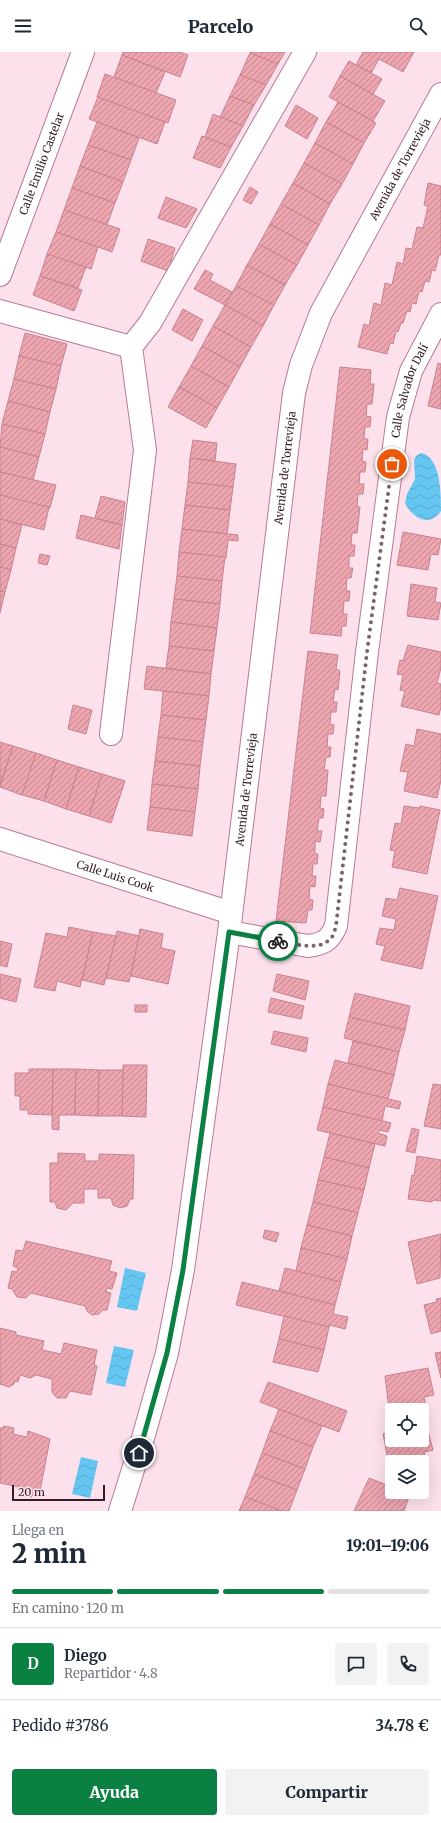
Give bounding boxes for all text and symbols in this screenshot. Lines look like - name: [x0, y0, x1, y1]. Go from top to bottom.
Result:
- icon: menu: [12, 15, 34, 37]
- text: Parcelo: [188, 15, 253, 38]
- icon: search: [407, 15, 429, 37]
- street label: Calle Emilio Castelar: [16, 110, 67, 217]
- street label: Avenida de Torrevieja: [366, 116, 433, 223]
- street label: Calle Salvador Dalí: [388, 341, 431, 439]
- street label: Avenida de Torrevieja: [271, 410, 299, 526]
- pin: [375, 447, 409, 481]
- icon: bag: [381, 453, 403, 475]
- street label: Avenida de Torrevieja: [232, 732, 260, 848]
- street label: Calle Luis Cook: [75, 857, 156, 895]
- courier: [258, 921, 298, 961]
- icon: bike: [267, 930, 289, 952]
- map controls: [385, 1403, 429, 1499]
- button: locate: [385, 1403, 429, 1447]
- pin: [122, 1436, 156, 1470]
- icon: home: [128, 1442, 150, 1464]
- button: layers: [385, 1455, 429, 1499]
- scale bar: [12, 1483, 105, 1502]
- text: 20 m: [18, 1485, 45, 1499]
- text: Llega en: [12, 1522, 64, 1539]
- text: 19:01–19:06: [346, 1536, 429, 1555]
- text: 2 min: [12, 1537, 86, 1570]
- text: En camino · 120 m: [12, 1600, 124, 1617]
- button: chat: [335, 1643, 377, 1685]
- button: phone: [387, 1643, 429, 1685]
- text: Diego: [64, 1646, 107, 1665]
- text: D: [27, 1654, 39, 1673]
- text: Repartidor · 4.8: [64, 1665, 158, 1682]
- text: Pedido #3786: [12, 1716, 109, 1735]
- text: 34.78 €: [376, 1716, 429, 1735]
- button: Ayuda: [12, 1769, 217, 1815]
- button: Compartir: [225, 1769, 429, 1815]

